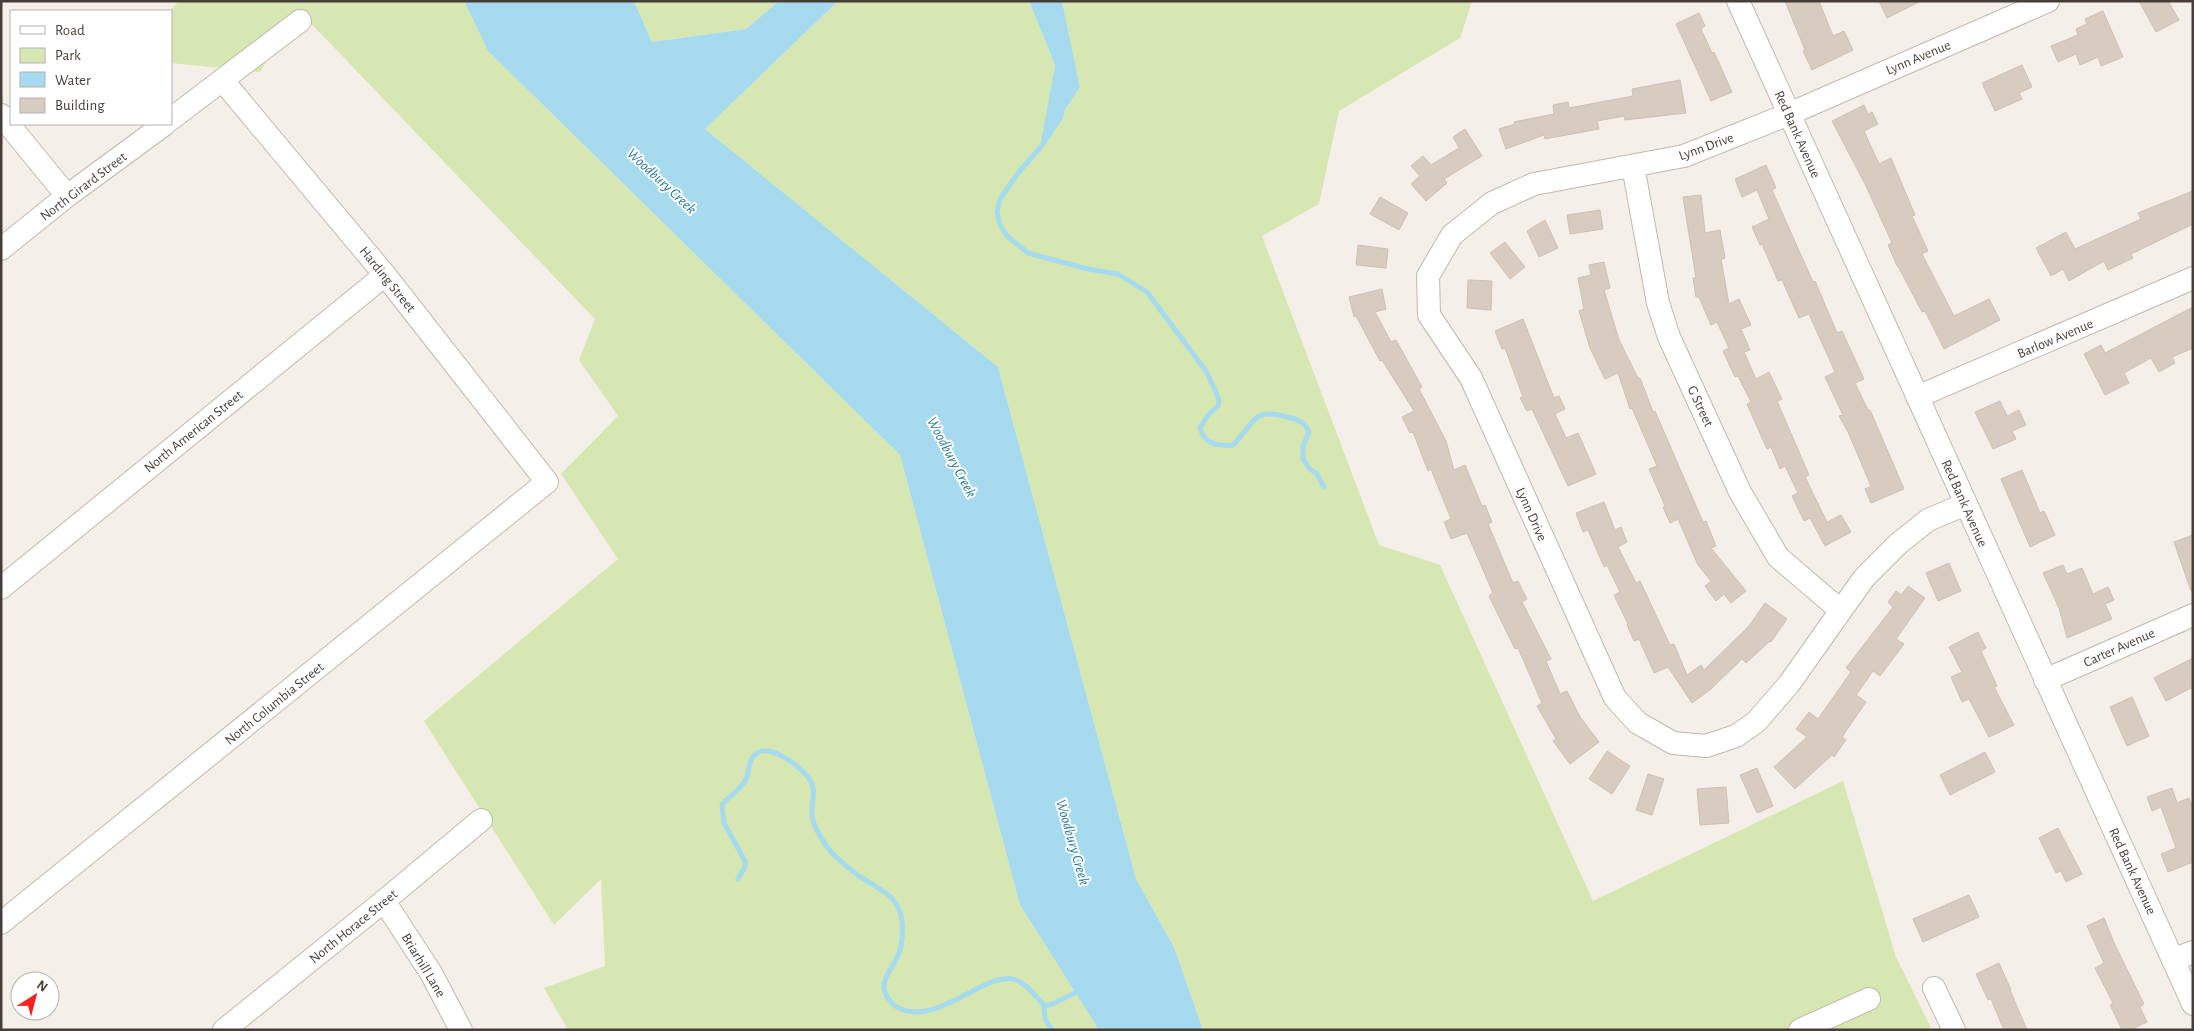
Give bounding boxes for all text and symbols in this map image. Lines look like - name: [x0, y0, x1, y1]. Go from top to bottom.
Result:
- legend: [10, 10, 172, 125]
- text: Road: [55, 23, 85, 38]
- street label: Lynn Avenue: [1884, 38, 1953, 78]
- text: Park: [55, 48, 81, 63]
- text: Water: [55, 73, 91, 88]
- street label: Red Bank Avenue: [1772, 89, 1823, 180]
- text: Building: [55, 98, 105, 113]
- street label: Lynn Drive: [1677, 131, 1736, 163]
- water label: Woodbury Creek: [624, 146, 699, 217]
- street label: North Girard Street: [38, 150, 130, 224]
- street label: Harding Street: [357, 244, 418, 316]
- street label: Barlow Avenue: [2015, 317, 2095, 361]
- street label: G Street: [1685, 384, 1716, 430]
- street label: North American Street: [142, 388, 246, 476]
- water label: Woodbury Creek: [924, 415, 979, 500]
- street label: Red Bank Avenue: [1939, 458, 1990, 549]
- street label: Lynn Drive: [1513, 485, 1549, 543]
- street label: Carter Avenue: [2082, 626, 2157, 670]
- street label: North Columbia Street: [223, 659, 327, 748]
- water label: Woodbury Creek: [1053, 798, 1092, 887]
- street label: Red Bank Avenue: [2106, 826, 2158, 917]
- street label: North Horace Street: [307, 887, 401, 966]
- street label: Briarhill Lane: [399, 931, 448, 1000]
- north arrow: [10, 971, 60, 1021]
- text: N: [34, 978, 50, 995]

